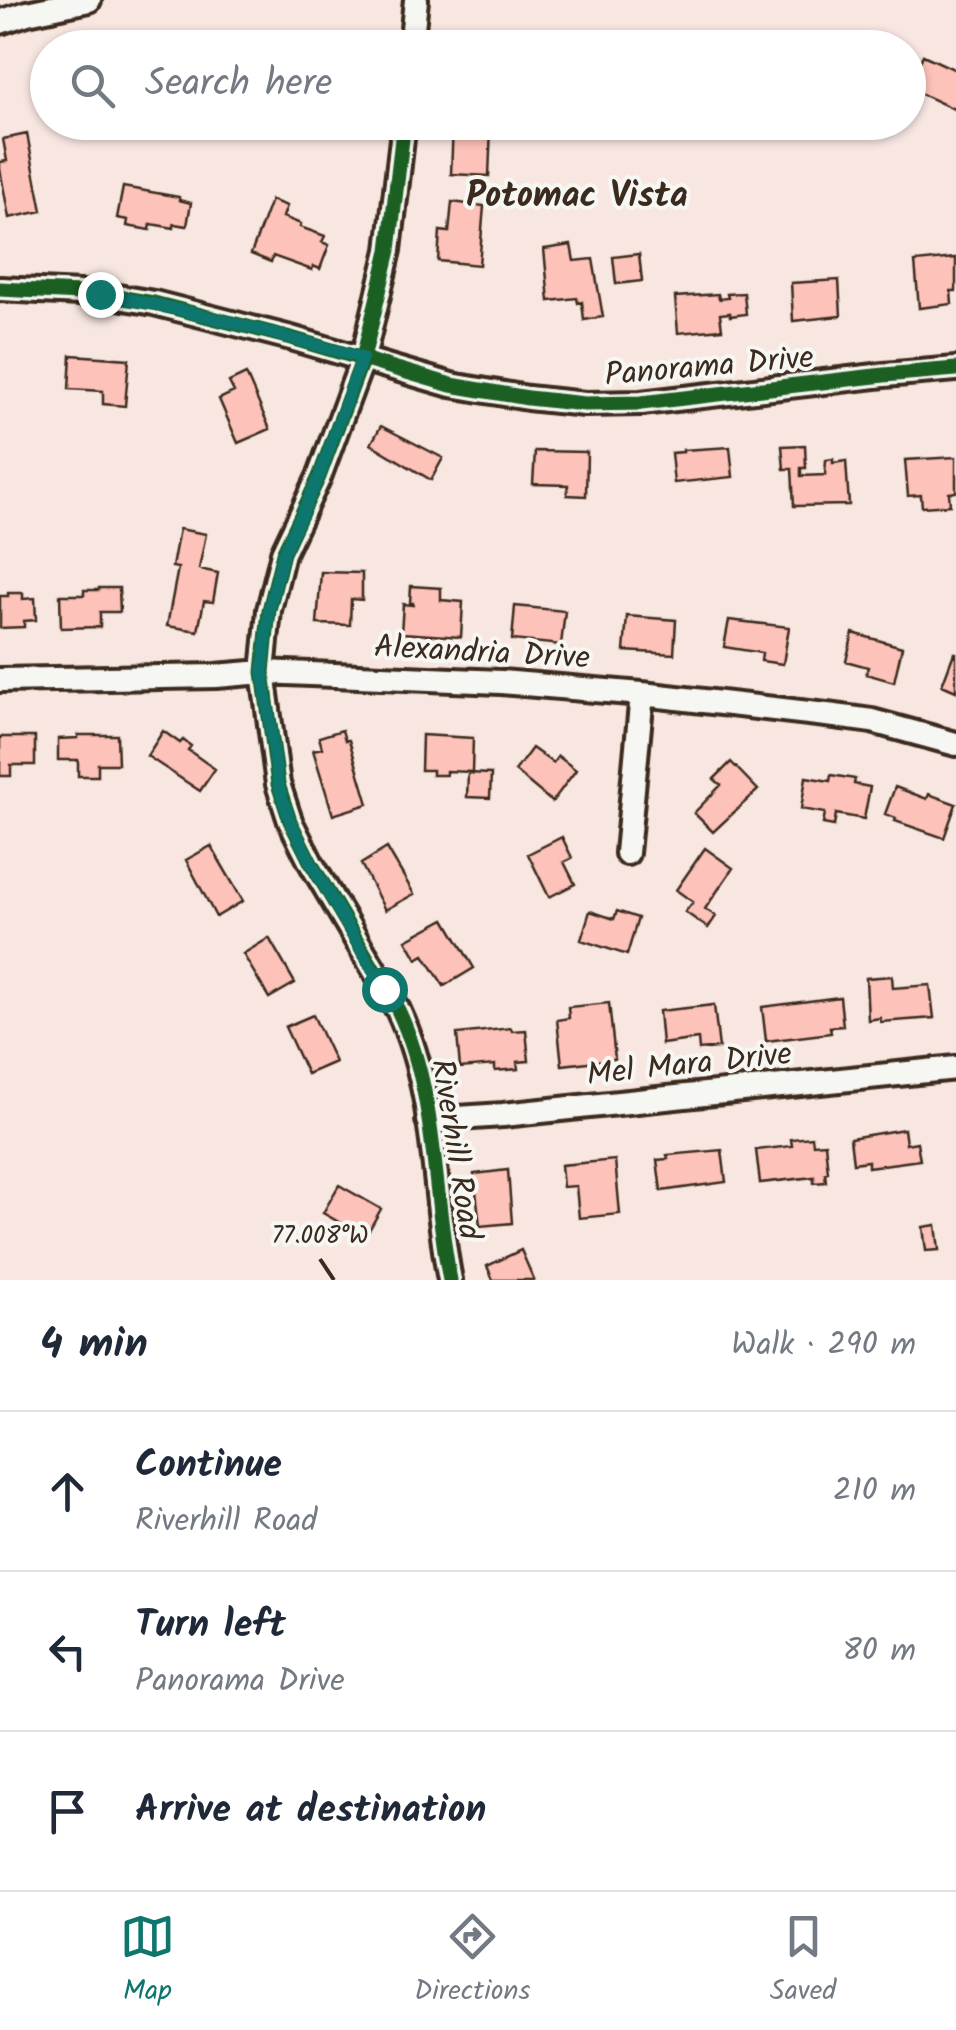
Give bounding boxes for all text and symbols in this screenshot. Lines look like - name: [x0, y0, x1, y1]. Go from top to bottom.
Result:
- search box: [30, 30, 926, 140]
- text: Search here: [145, 55, 332, 115]
- icon: search: [65, 58, 120, 113]
- district label: Potomac Vista: [466, 169, 688, 225]
- route end: [78, 272, 124, 318]
- street label: Panorama Drive: [603, 333, 816, 402]
- street label: Alexandria Drive: [373, 622, 591, 685]
- route start: [362, 967, 408, 1013]
- street label: Mel Mara Drive: [584, 1029, 794, 1102]
- street label: Riverhill Road: [415, 1055, 494, 1244]
- text: 77.008°W: [271, 1216, 369, 1256]
- text: 4 min: [40, 1312, 148, 1379]
- text: Walk · 290 m: [731, 1320, 916, 1371]
- text: Continue: [135, 1436, 282, 1496]
- icon: ahead: [40, 1464, 95, 1519]
- text: 210 m: [833, 1466, 916, 1517]
- text: Riverhill Road: [135, 1496, 317, 1547]
- text: Turn left: [135, 1596, 286, 1656]
- icon: left: [40, 1624, 95, 1679]
- text: 80 m: [842, 1626, 916, 1677]
- text: Panorama Drive: [135, 1656, 345, 1707]
- text: Arrive at destination: [135, 1781, 486, 1841]
- icon: arrive: [40, 1784, 95, 1839]
- tab: Map: [120, 1909, 175, 2014]
- tab: Directions: [414, 1909, 530, 2014]
- tab: Saved: [770, 1909, 836, 2014]

